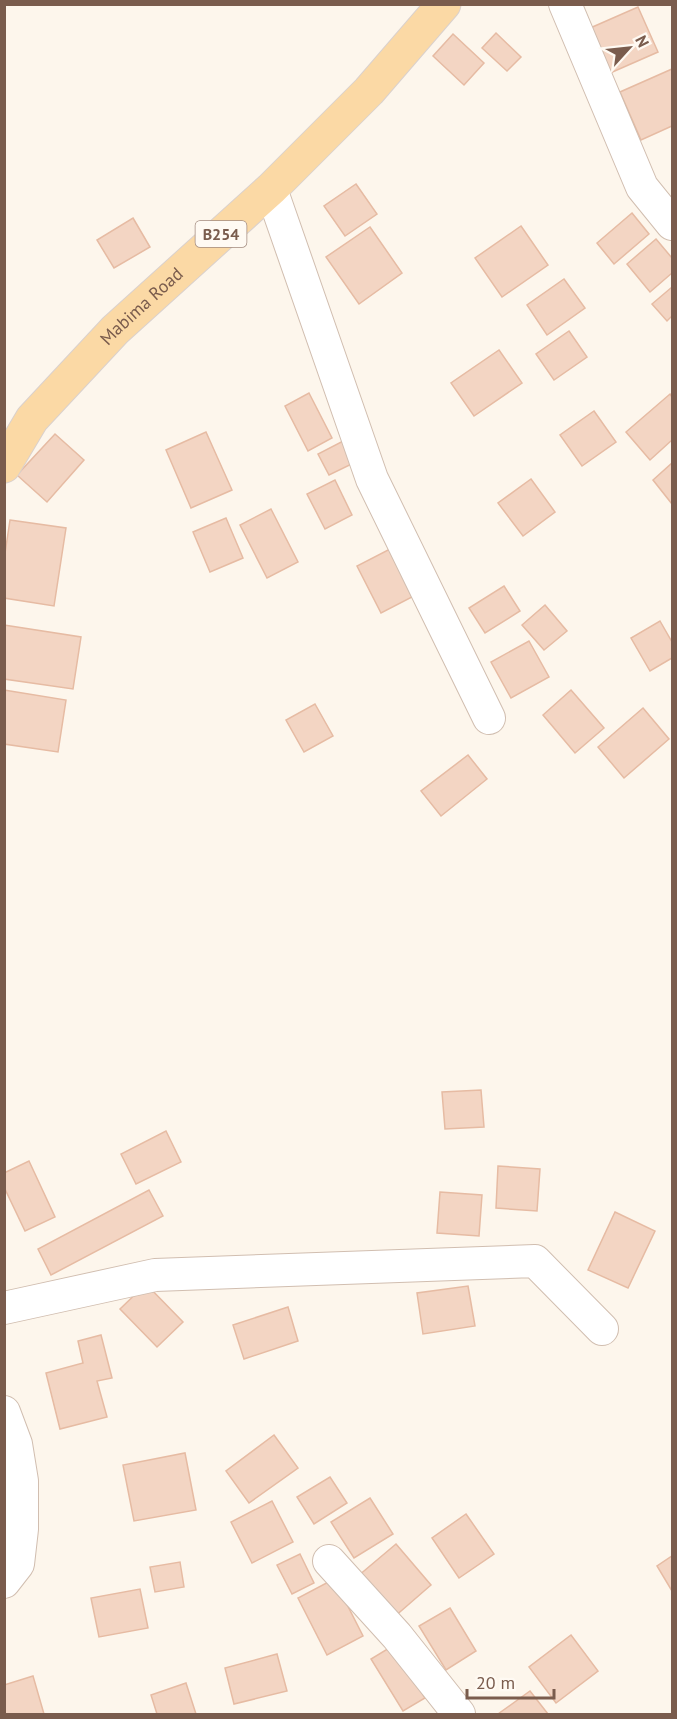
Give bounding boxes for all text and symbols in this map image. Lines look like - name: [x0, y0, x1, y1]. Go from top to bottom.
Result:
- north arrow: [599, 18, 659, 78]
- text: N: [631, 32, 654, 50]
- road number: B254: [196, 221, 246, 247]
- street label: Mabima Road: [95, 262, 187, 350]
- scale bar: [467, 1662, 554, 1700]
- text: 20 m: [476, 1671, 515, 1694]

